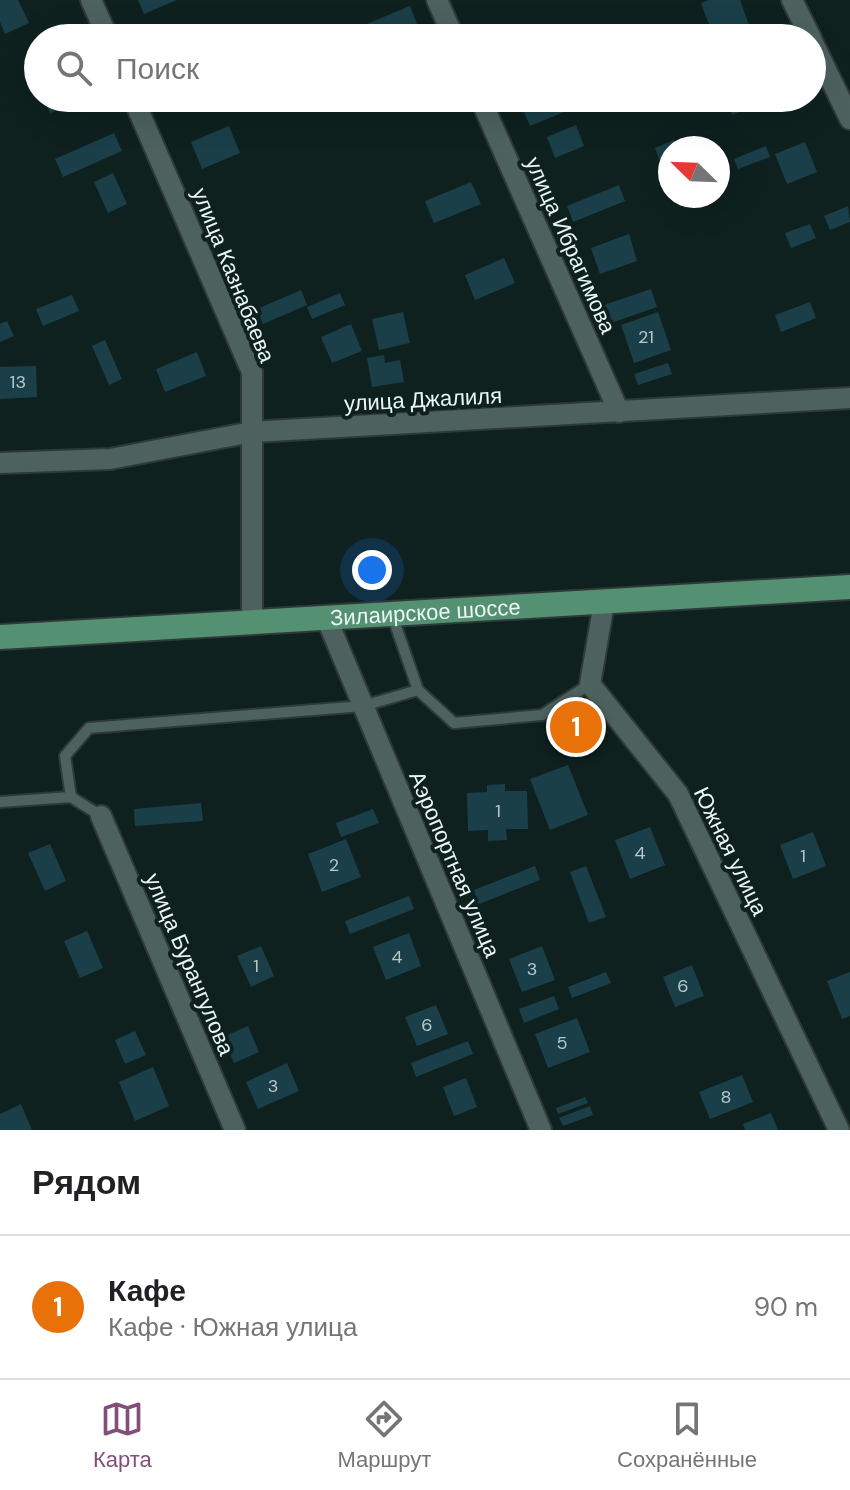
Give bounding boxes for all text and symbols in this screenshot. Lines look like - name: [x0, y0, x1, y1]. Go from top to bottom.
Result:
- search box: [24, 24, 826, 112]
- icon: search: [52, 46, 96, 90]
- text: Поиск: [116, 49, 199, 88]
- north arrow: [658, 136, 730, 208]
- street label: улица Ибрагимова: [519, 152, 623, 339]
- street label: улица Казнабаева: [185, 184, 282, 367]
- house number: 21: [638, 325, 654, 349]
- house number: 13: [10, 370, 26, 394]
- street label: улица Джалиля: [343, 381, 503, 418]
- your location: [352, 550, 392, 590]
- street label: Зилаирское шоссе: [329, 592, 521, 633]
- pin: 1: [550, 697, 602, 757]
- street label: Аэропортная улица: [402, 767, 507, 962]
- street label: Южная улица: [687, 782, 775, 921]
- house number: 1: [495, 799, 501, 823]
- house number: 4: [635, 841, 646, 865]
- house number: 1: [800, 844, 806, 868]
- house number: 2: [329, 853, 339, 877]
- street label: улица Бурангулова: [138, 869, 241, 1060]
- house number: 4: [392, 945, 403, 969]
- house number: 1: [253, 954, 259, 978]
- house number: 3: [527, 957, 537, 981]
- house number: 6: [677, 974, 689, 998]
- house number: 6: [421, 1013, 433, 1037]
- house number: 5: [557, 1031, 567, 1055]
- house number: 3: [268, 1074, 278, 1098]
- house number: 8: [721, 1085, 731, 1109]
- text: Рядом: [32, 1160, 141, 1205]
- text: Кафе: [108, 1271, 186, 1310]
- text: 1: [53, 1290, 63, 1324]
- text: 90 m: [754, 1290, 818, 1324]
- text: Кафе · Южная улица: [108, 1310, 357, 1344]
- tab: Карта: [93, 1397, 152, 1474]
- tab: Маршрут: [338, 1397, 431, 1474]
- tab: Сохранённые: [617, 1397, 757, 1474]

